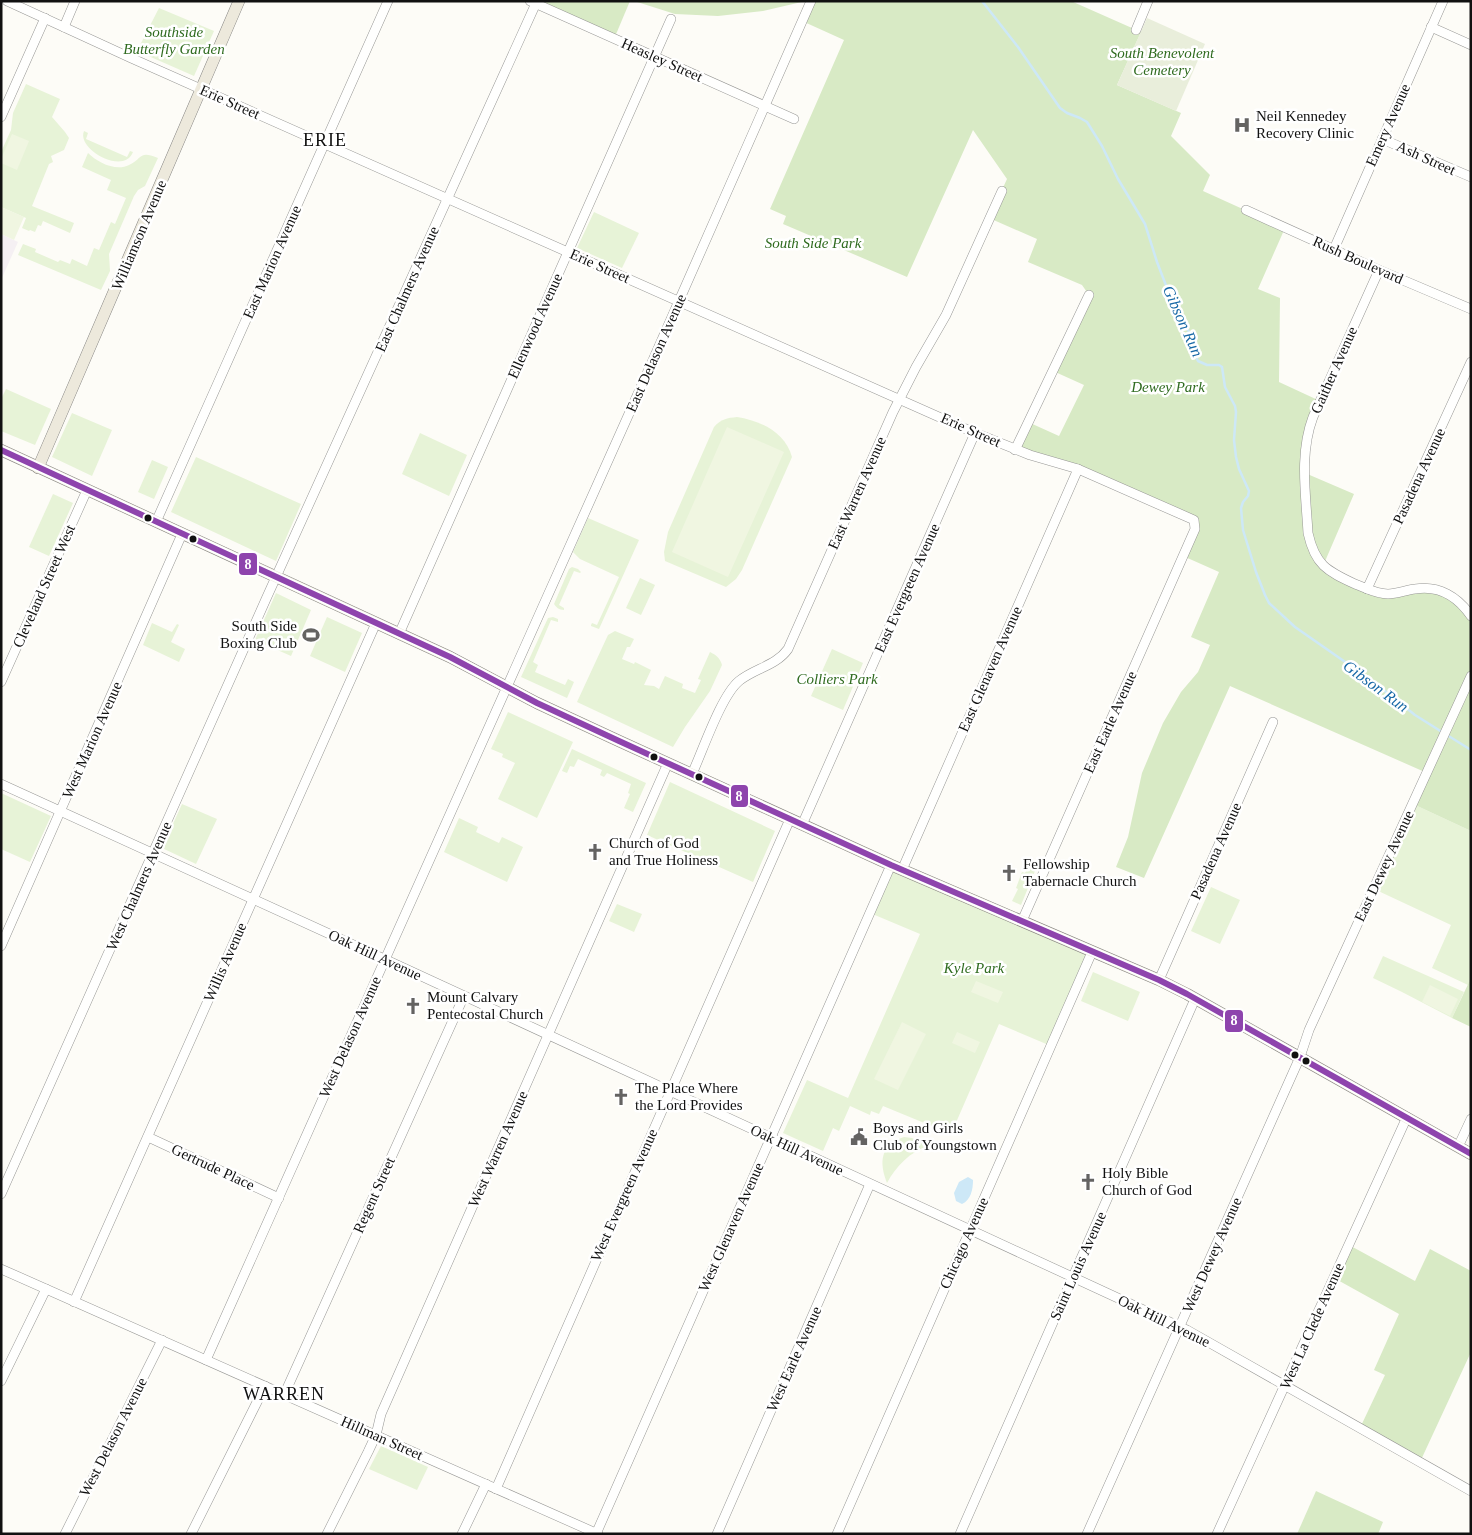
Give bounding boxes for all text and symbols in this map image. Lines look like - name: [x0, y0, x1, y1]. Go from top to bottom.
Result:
- park label: Southside Butterfly Garden: [123, 24, 225, 57]
- street label: Heasley Street: [619, 35, 706, 85]
- park label: South Benevolent Cemetery: [1110, 45, 1215, 78]
- street label: Emery Avenue: [1363, 81, 1413, 169]
- street label: Erie Street: [198, 82, 263, 123]
- place label: Neil Kennedey Recovery Clinic: [1256, 108, 1354, 141]
- hospital icon: Neil Kennedey Recovery Clinic: [1232, 115, 1252, 135]
- district label: ERIE: [303, 130, 347, 150]
- street label: Ash Street: [1394, 138, 1459, 178]
- street label: Williamson Avenue: [109, 177, 170, 292]
- street label: East Marion Avenue: [240, 203, 304, 321]
- street label: East Chalmers Avenue: [372, 224, 442, 354]
- street label: Rush Boulevard: [1310, 233, 1406, 287]
- park label: South Side Park: [765, 235, 862, 251]
- street label: Erie Street: [568, 246, 633, 287]
- street label: Ellenwood Avenue: [505, 271, 566, 381]
- water label: Gibson Run: [1160, 283, 1206, 359]
- street label: East Delason Avenue: [623, 291, 689, 414]
- street label: Gaither Avenue: [1308, 324, 1360, 416]
- park label: Dewey Park: [1130, 379, 1205, 395]
- street label: Erie Street: [939, 410, 1004, 451]
- street label: Pasadena Avenue: [1390, 425, 1448, 527]
- street label: East Warren Avenue: [825, 434, 889, 552]
- unlabelled marker: [143, 513, 153, 523]
- street label: Cleveland Street West: [10, 521, 79, 650]
- street label: East Evergreen Avenue: [871, 521, 943, 655]
- unlabelled marker: [188, 534, 198, 544]
- line badge: 8: [238, 552, 258, 576]
- text: 8: [245, 557, 252, 572]
- street label: East Glenaven Avenue: [955, 604, 1025, 734]
- place label: South Side Boxing Club: [220, 618, 297, 651]
- sports icon: South Side Boxing Club: [301, 625, 321, 645]
- water label: Gibson Run: [1340, 657, 1412, 715]
- street label: East Earle Avenue: [1080, 668, 1140, 775]
- park label: Colliers Park: [796, 671, 878, 687]
- street label: West Marion Avenue: [59, 679, 125, 801]
- unlabelled marker: [649, 752, 659, 762]
- unlabelled marker: [694, 772, 704, 782]
- line badge: 8: [730, 784, 749, 808]
- text: 8: [736, 789, 743, 804]
- street label: Pasadena Avenue: [1187, 800, 1245, 902]
- street label: East Dewey Avenue: [1351, 808, 1417, 924]
- street label: West Chalmers Avenue: [103, 819, 175, 953]
- place label: Church of God and True Holiness: [609, 835, 718, 868]
- church icon: Church of God and True Holiness: [585, 842, 605, 862]
- place label: Fellowship Tabernacle Church: [1023, 856, 1137, 889]
- church icon: Fellowship Tabernacle Church: [999, 863, 1019, 883]
- street label: Willis Avenue: [201, 920, 250, 1004]
- street label: Oak Hill Avenue: [326, 927, 424, 984]
- park label: Kyle Park: [943, 960, 1005, 976]
- street label: West Delason Avenue: [316, 974, 384, 1100]
- place label: Mount Calvary Pentecostal Church: [427, 989, 544, 1022]
- church icon: Mount Calvary Pentecostal Church: [403, 996, 423, 1016]
- line badge: 8: [1224, 1009, 1244, 1033]
- text: 8: [1231, 1013, 1238, 1028]
- unlabelled marker: [1290, 1050, 1300, 1060]
- unlabelled marker: [1301, 1056, 1311, 1066]
- place label: The Place Where the Lord Provides: [635, 1080, 743, 1113]
- church icon: The Place Where the Lord Provides: [611, 1087, 631, 1107]
- street label: West Warren Avenue: [465, 1088, 531, 1210]
- place label: Boys and Girls Club of Youngstown: [873, 1120, 997, 1153]
- street label: Oak Hill Avenue: [748, 1122, 846, 1179]
- street label: West Evergreen Avenue: [588, 1126, 661, 1264]
- public building icon: Boys and Girls Club of Youngstown: [849, 1127, 869, 1147]
- street label: Gertrude Place: [169, 1141, 257, 1193]
- street label: Regent Street: [350, 1154, 398, 1235]
- street label: West Glenaven Avenue: [695, 1160, 767, 1294]
- place label: Holy Bible Church of God: [1102, 1165, 1192, 1198]
- church icon: Holy Bible Church of God: [1078, 1172, 1098, 1192]
- street label: Chicago Avenue: [937, 1194, 991, 1291]
- street label: West Dewey Avenue: [1179, 1195, 1245, 1315]
- street label: Saint Louis Avenue: [1047, 1209, 1109, 1323]
- street label: West La Clede Avenue: [1277, 1260, 1347, 1392]
- street label: Oak Hill Avenue: [1115, 1292, 1213, 1350]
- street label: West Earle Avenue: [764, 1304, 825, 1414]
- street label: West Delason Avenue: [76, 1375, 150, 1499]
- district label: WARREN: [243, 1384, 325, 1404]
- street label: Hillman Street: [339, 1413, 426, 1464]

